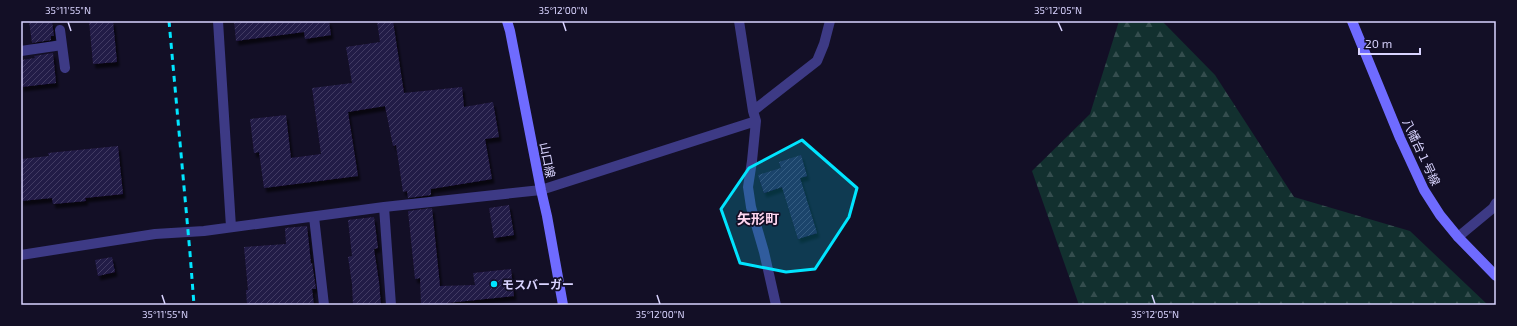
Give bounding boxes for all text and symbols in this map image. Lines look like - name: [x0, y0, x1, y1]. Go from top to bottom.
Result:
- text: 35°11'55"N: [45, 4, 91, 16]
- text: 35°12'00"N: [539, 4, 587, 16]
- text: 35°12'05"N: [1034, 4, 1082, 16]
- scale bar: [1359, 30, 1420, 56]
- text: 20 m: [1365, 36, 1392, 50]
- street label: 八幡台１号線: [1400, 116, 1444, 188]
- street label: 山口線: [538, 141, 558, 179]
- district label: 矢形町: [737, 210, 779, 227]
- place label: モスバーガー: [502, 277, 574, 291]
- marker: モスバーガー: [489, 279, 499, 289]
- text: 35°11'55"N: [142, 308, 188, 320]
- text: 35°12'00"N: [636, 308, 684, 320]
- text: 35°12'05"N: [1131, 308, 1179, 320]

